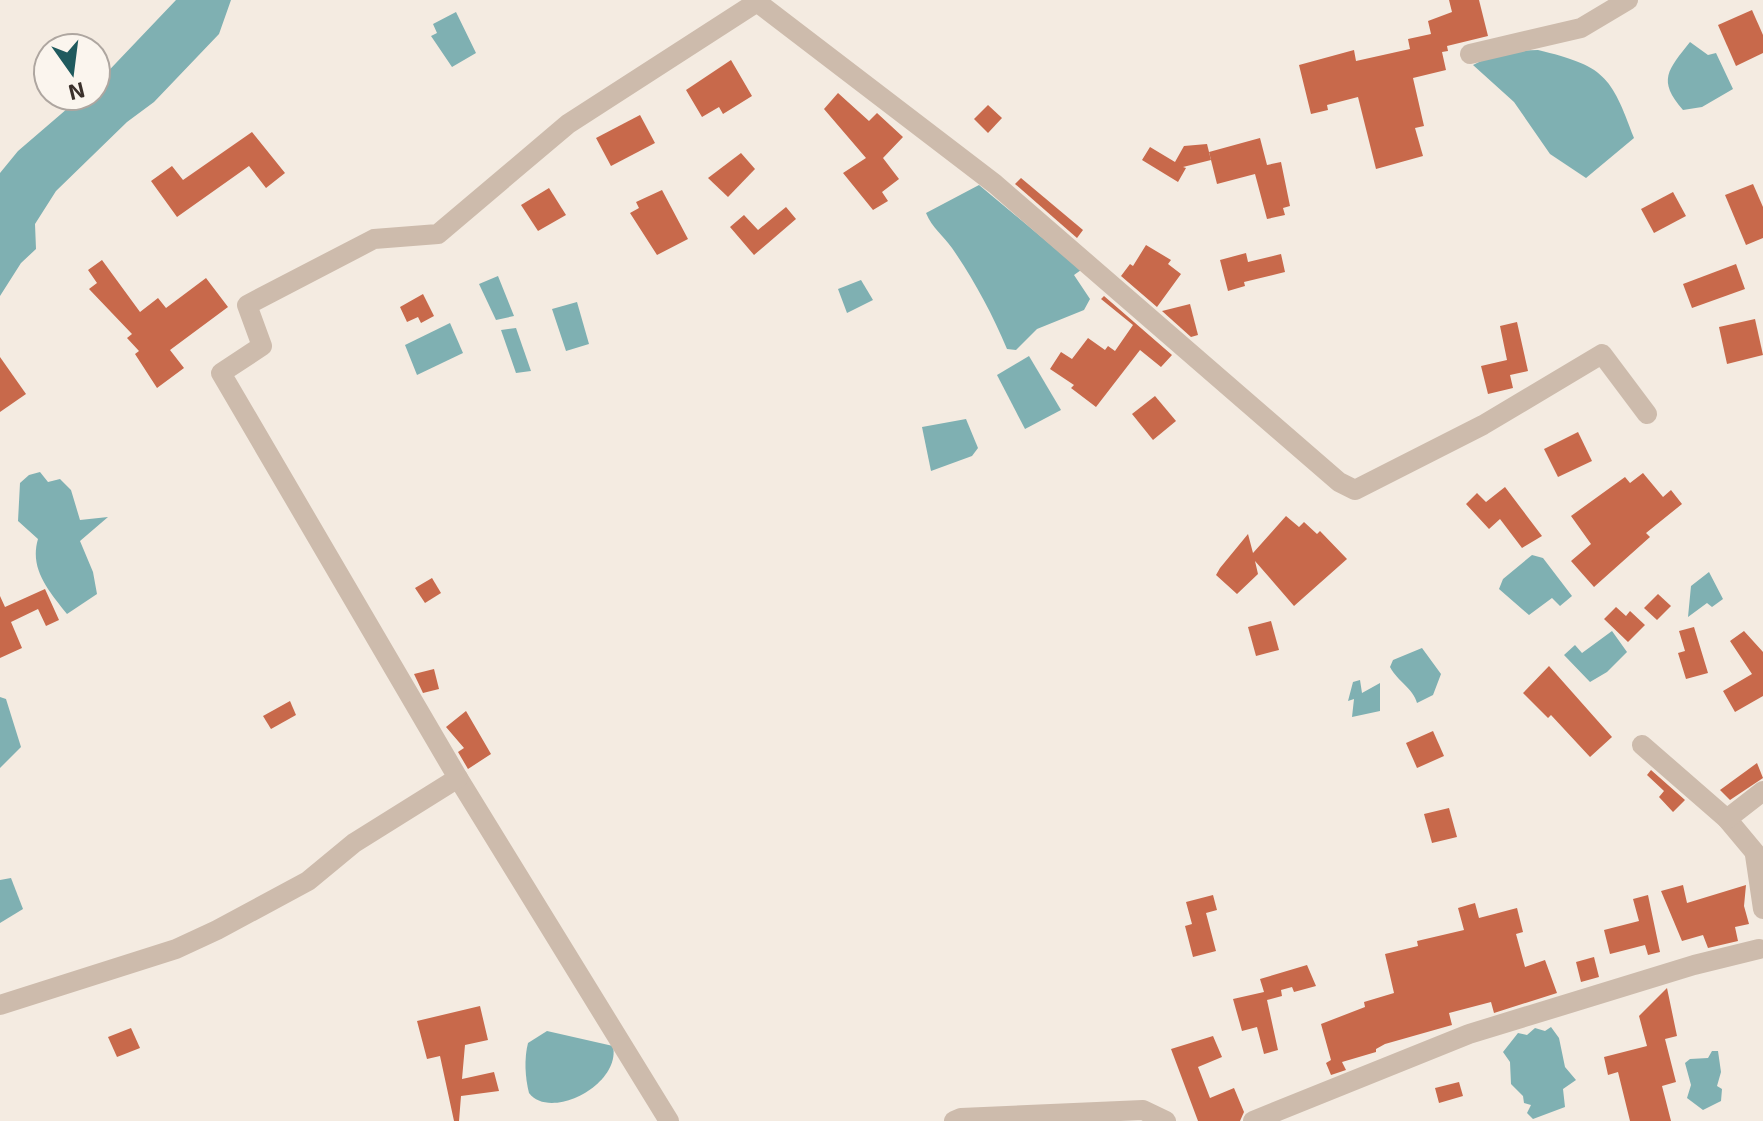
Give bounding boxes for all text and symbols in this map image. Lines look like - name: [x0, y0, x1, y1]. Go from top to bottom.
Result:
- north arrow: [32, 32, 112, 112]
- text: N: [66, 78, 88, 107]

